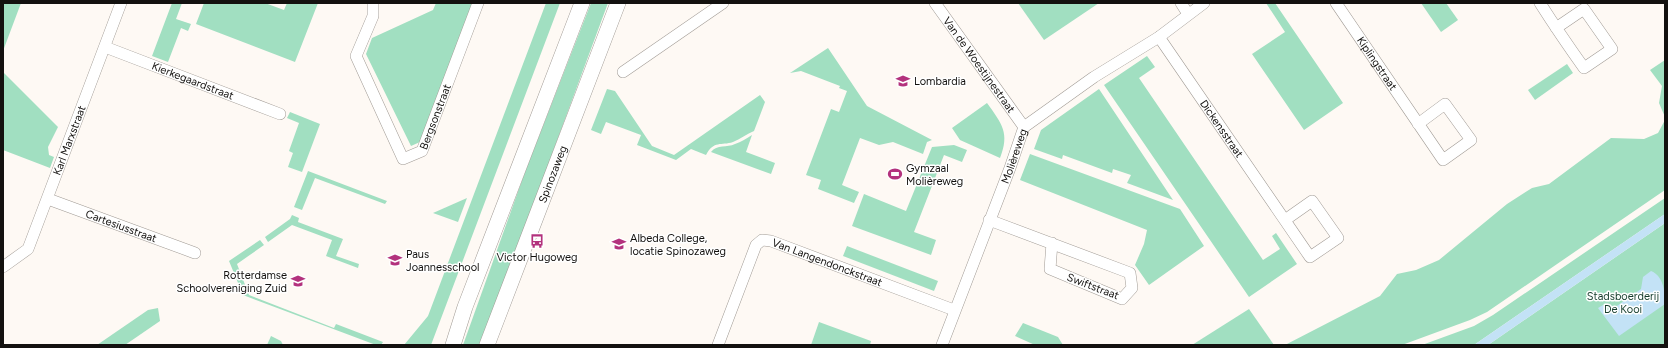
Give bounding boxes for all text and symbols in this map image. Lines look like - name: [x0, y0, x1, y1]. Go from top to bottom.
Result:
- street label: Van de Woestijnestraat: [940, 15, 1018, 115]
- street label: Kiplingstraat: [1354, 34, 1399, 93]
- street label: Kierkegaardstraat: [150, 60, 235, 103]
- school or university icon: Lombardia: [895, 73, 911, 89]
- place label: Lombardia: [914, 75, 966, 88]
- street label: Bergsonstraat: [417, 82, 454, 151]
- street label: Dickensstraat: [1197, 97, 1246, 160]
- street label: Karl Marxstraat: [50, 104, 89, 177]
- street label: Molièreweg: [999, 127, 1030, 186]
- street label: Spinozaweg: [536, 144, 570, 205]
- place label: Gymzaal Molièreweg: [906, 162, 963, 188]
- sports icon: Gymzaal Molièreweg: [887, 166, 903, 182]
- street label: Cartesiusstraat: [84, 207, 158, 245]
- place label: Albeda College, locatie Spinozaweg: [630, 232, 726, 258]
- bus stop icon: Victor Hugoweg: [529, 233, 545, 249]
- school or university icon: Albeda College, locatie Spinozaweg: [611, 236, 627, 252]
- street label: Van Langendonckstraat: [770, 236, 884, 289]
- place label: Paus Joannesschool: [406, 248, 479, 274]
- place label: Victor Hugoweg: [496, 251, 578, 264]
- school or university icon: Paus Joannesschool: [387, 252, 403, 268]
- place label: Rotterdamse Schoolvereniging Zuid: [176, 269, 287, 295]
- street label: Swiftstraat: [1065, 271, 1121, 302]
- school or university icon: Rotterdamse Schoolvereniging Zuid: [290, 273, 306, 289]
- park label: Stadsboerderij De Kooi: [1587, 290, 1659, 316]

